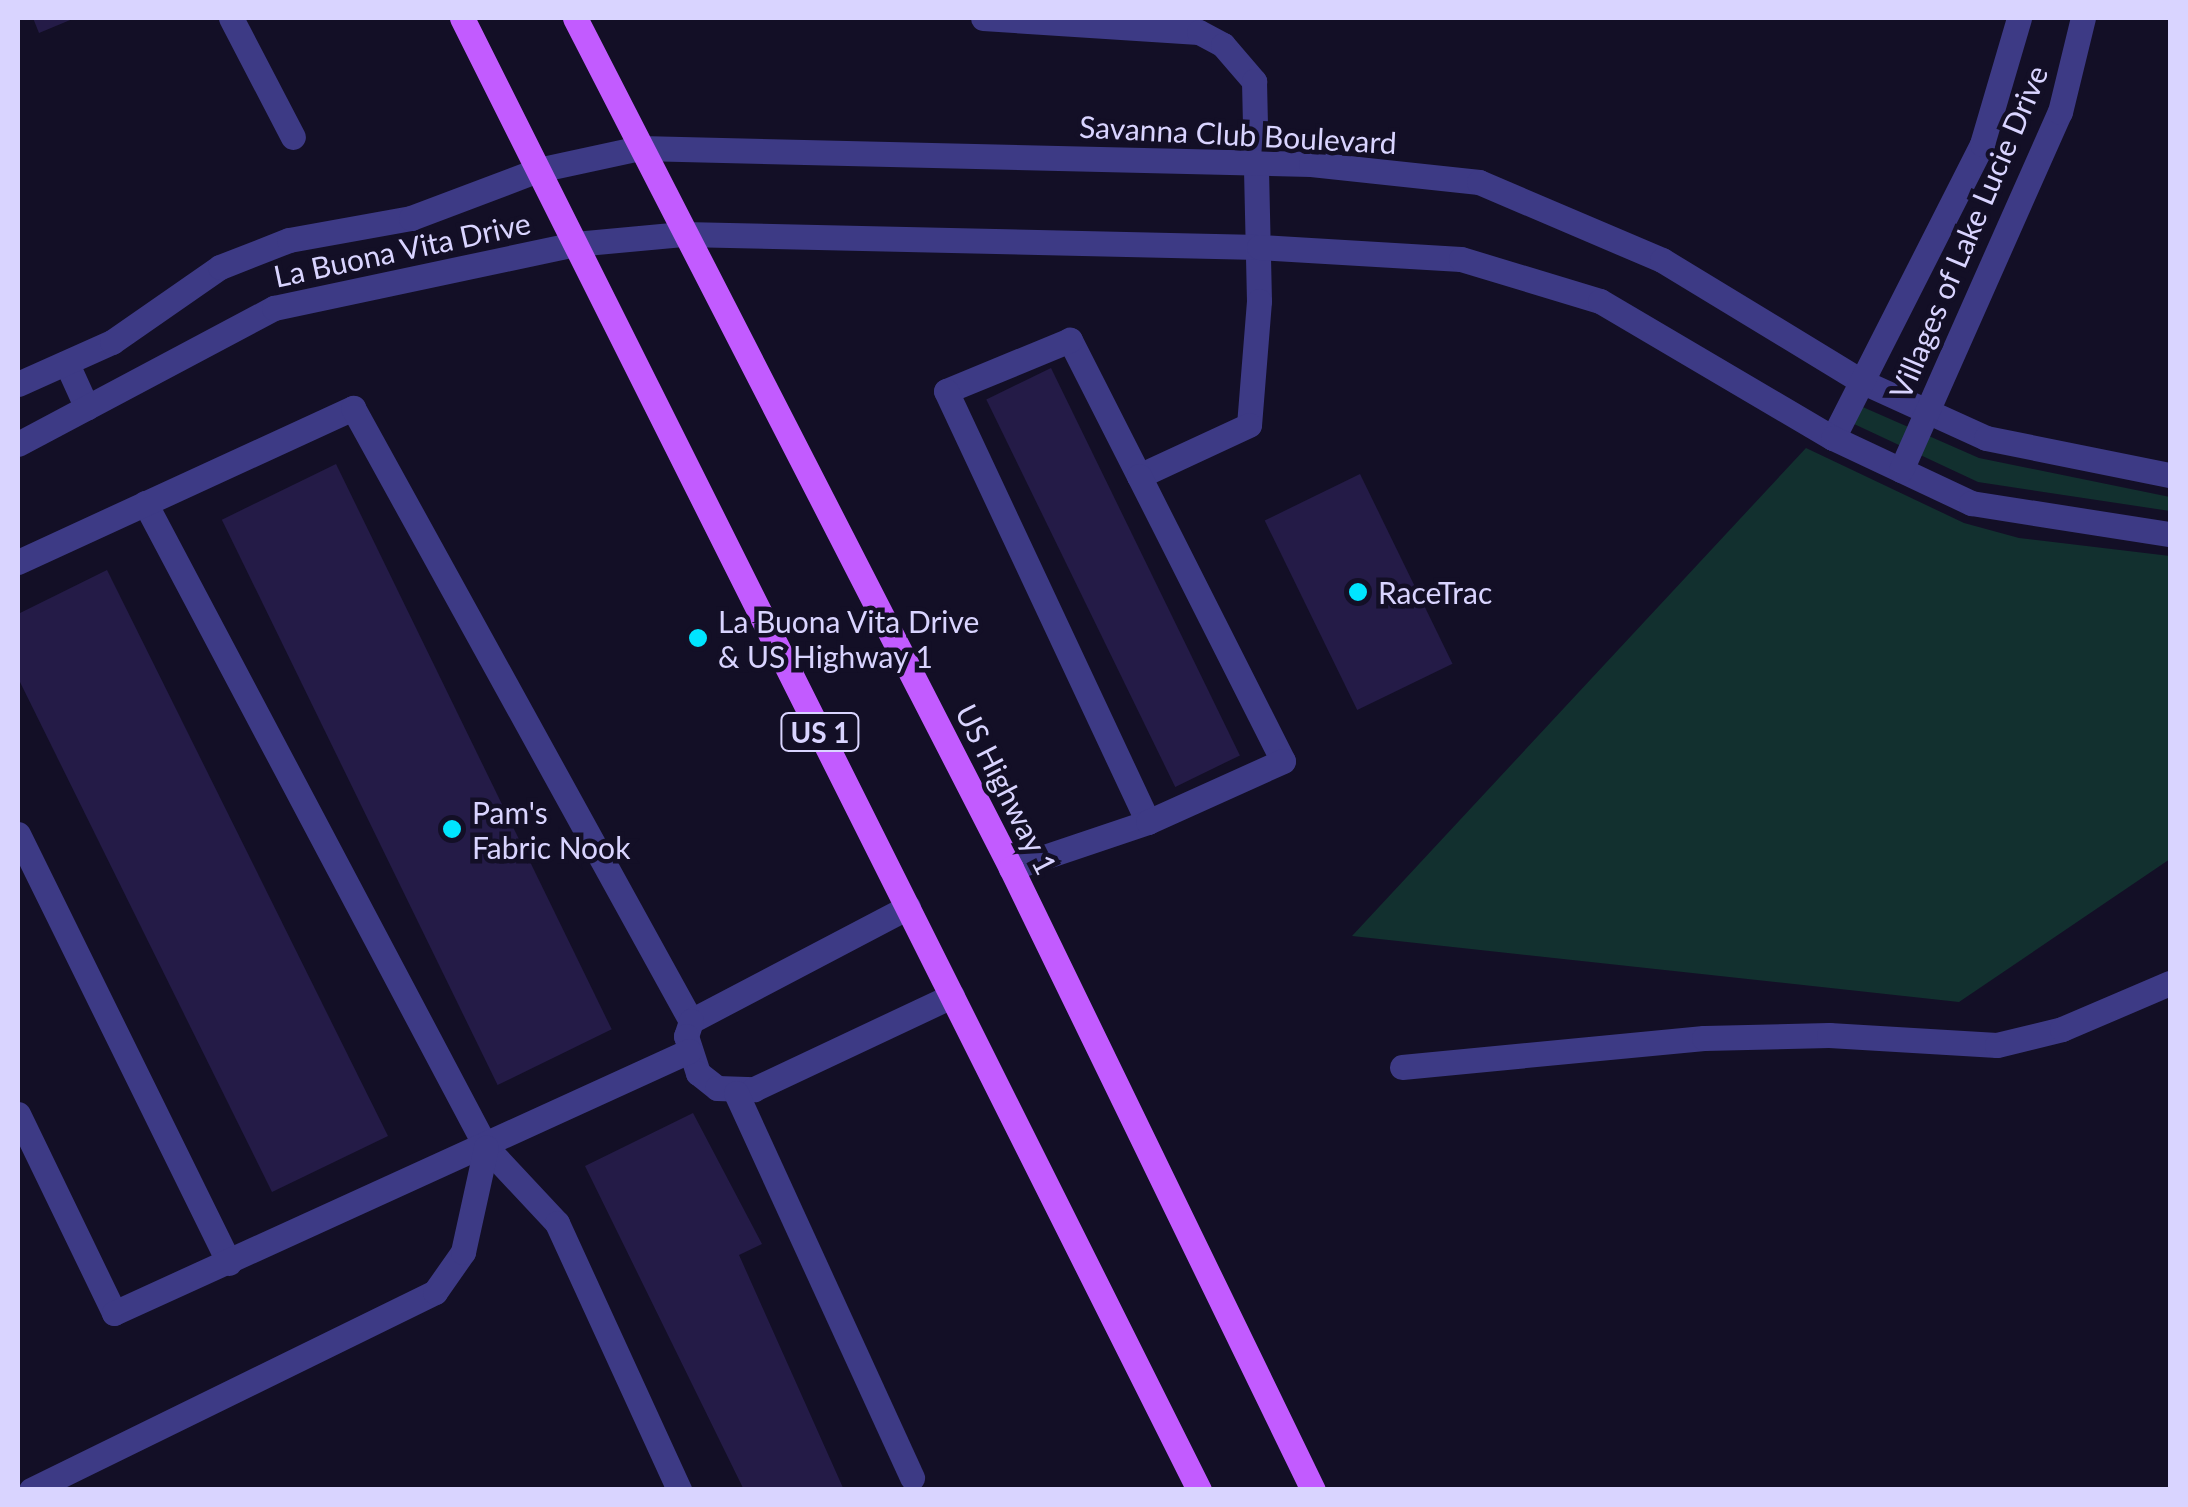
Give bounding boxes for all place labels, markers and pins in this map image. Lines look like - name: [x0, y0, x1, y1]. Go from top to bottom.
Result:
- place label: RaceTrac: [1378, 574, 1492, 610]
- marker: RaceTrac: [1347, 581, 1369, 603]
- place label: La Buona Vita Drive & US Highway 1: [718, 603, 981, 674]
- marker: La Buona Vita Drive & US Highway 1: [687, 627, 709, 649]
- place label: Pam's Fabric Nook: [472, 794, 630, 864]
- marker: Pam's Fabric Nook: [441, 818, 463, 840]

